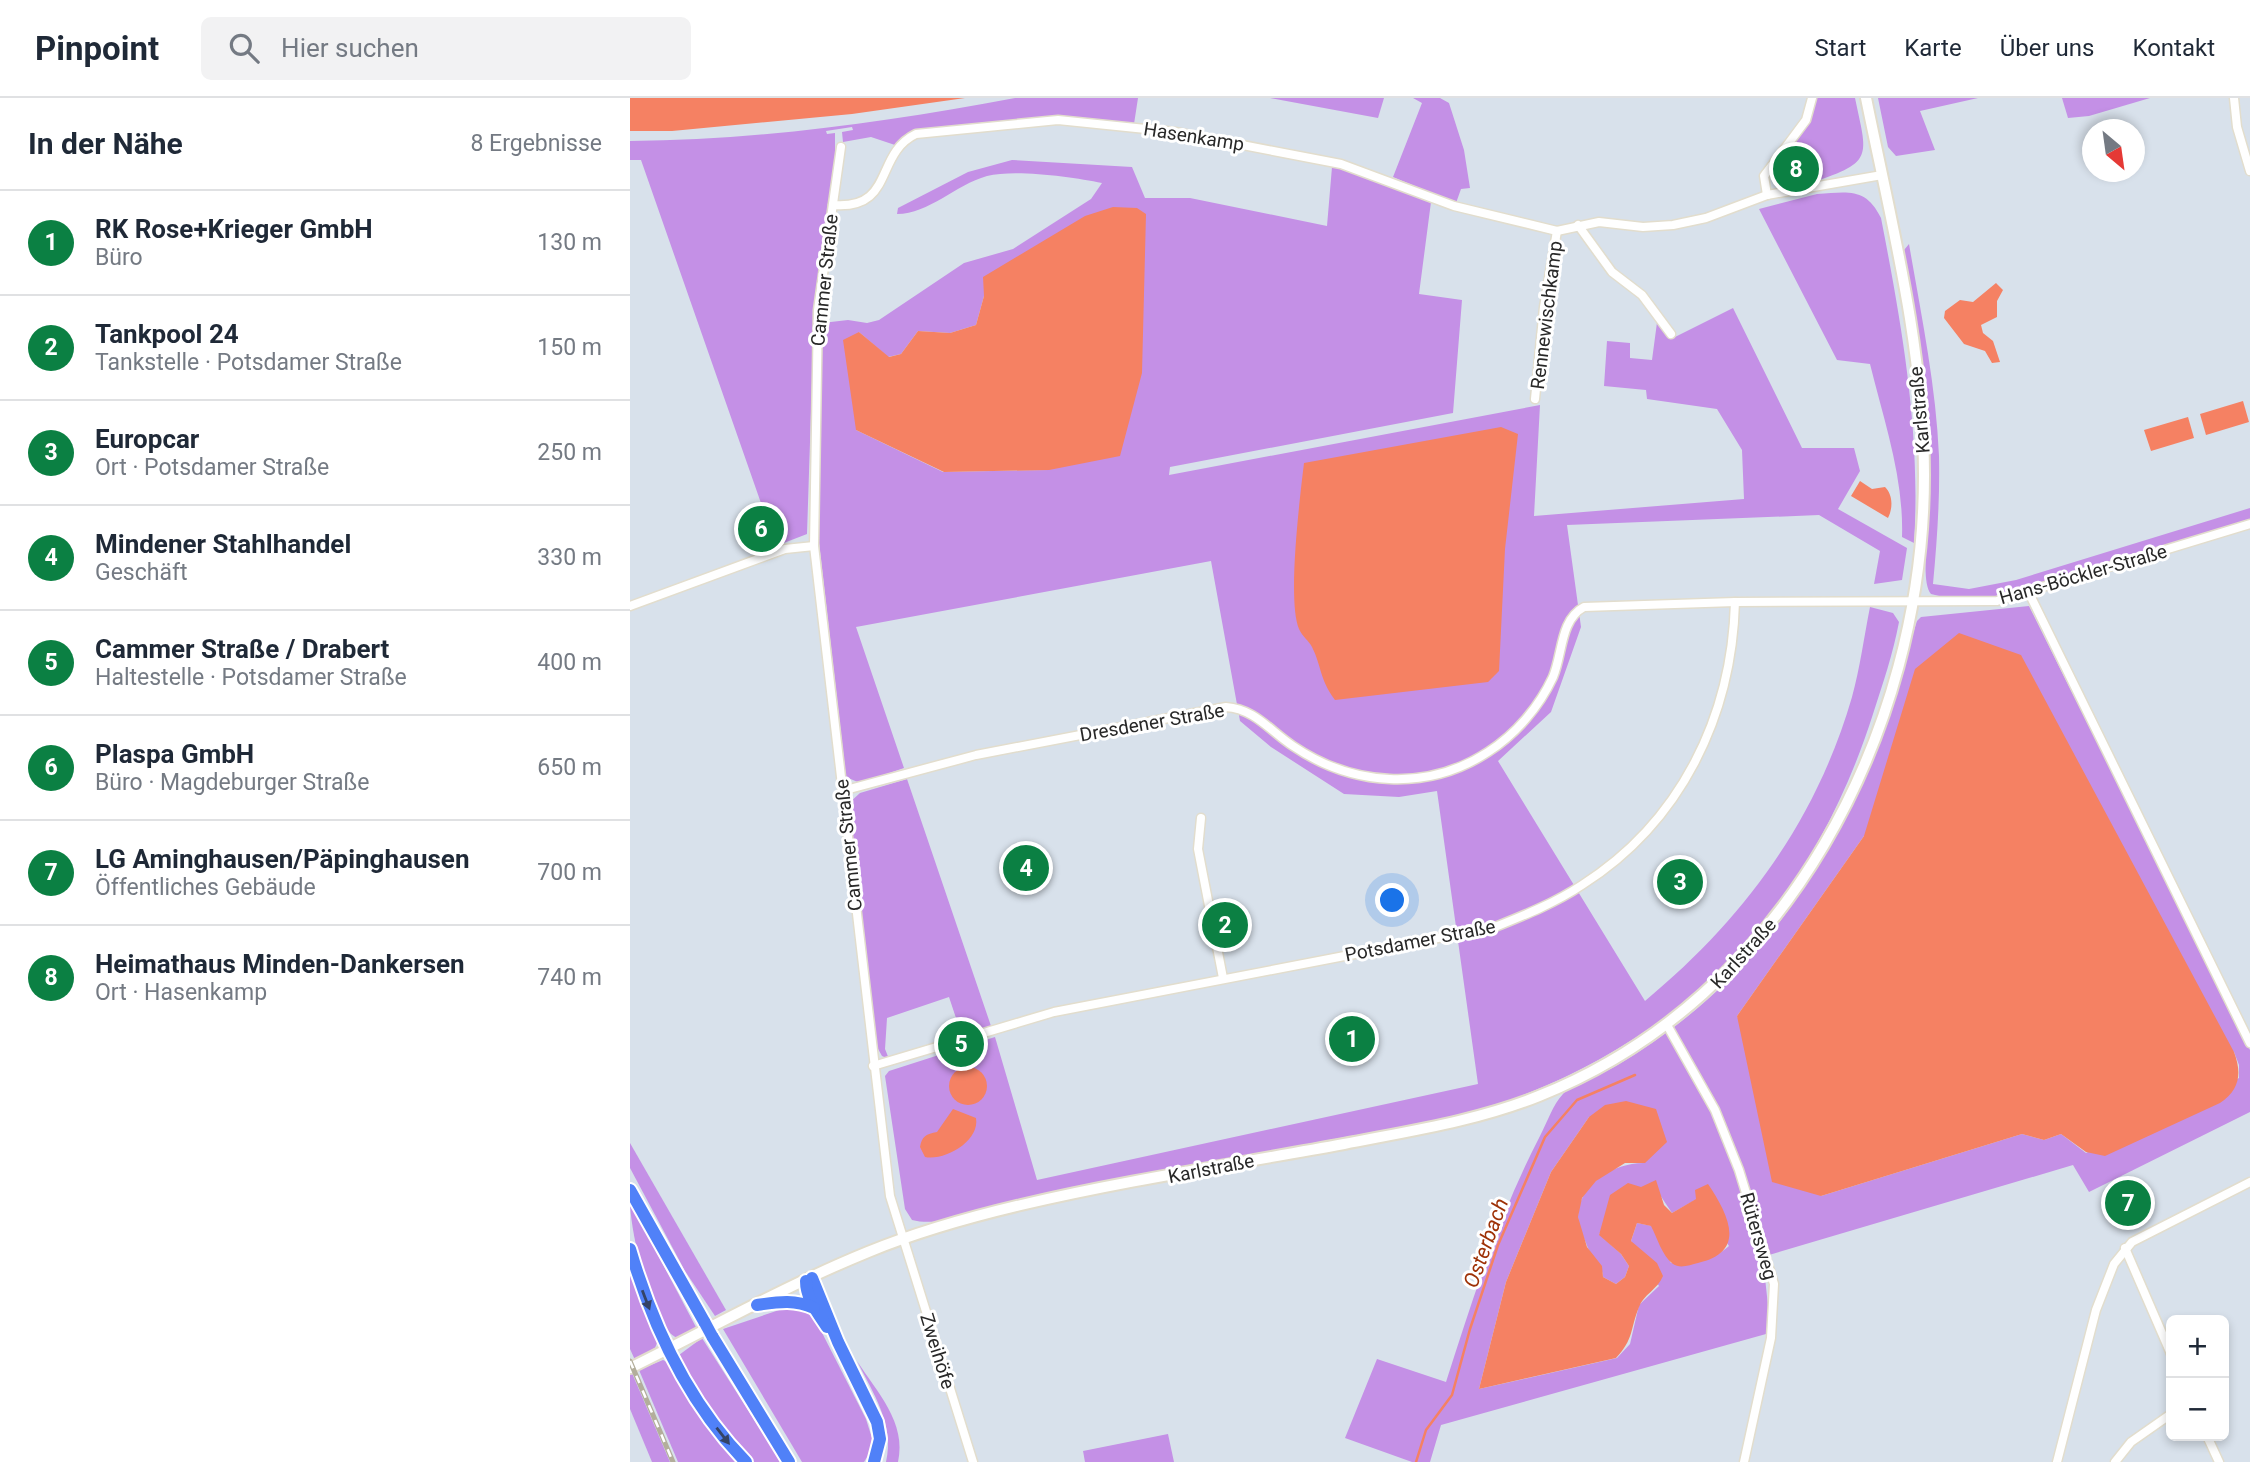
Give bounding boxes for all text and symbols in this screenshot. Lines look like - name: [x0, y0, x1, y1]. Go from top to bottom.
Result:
- search box: [201, 17, 691, 80]
- text: Pinpoint: [35, 29, 159, 68]
- icon: search: [225, 29, 263, 67]
- text: Hier suchen: [281, 33, 419, 63]
- text: Start: [1815, 34, 1866, 62]
- text: Karte: [1904, 34, 1962, 62]
- text: Über uns: [2000, 34, 2094, 62]
- text: Kontakt: [2132, 34, 2215, 62]
- street label: Hasenkamp: [1142, 117, 1246, 156]
- north arrow: [2082, 119, 2145, 182]
- text: In der Nähe: [28, 126, 183, 161]
- text: 8 Ergebnisse: [470, 130, 602, 157]
- pin: 8: [1773, 143, 1819, 195]
- street label: Cammer Straße: [806, 213, 843, 347]
- text: RK Rose+Krieger GmbH: [95, 214, 373, 244]
- text: 1: [44, 229, 58, 256]
- text: 130 m: [537, 229, 602, 256]
- street label: Rennewischkamp: [1526, 240, 1567, 391]
- text: Büro: [95, 244, 143, 271]
- text: Tankpool 24: [95, 319, 239, 349]
- text: 2: [44, 334, 58, 361]
- text: 150 m: [537, 334, 602, 361]
- text: Tankstelle · Potsdamer Straße: [95, 349, 402, 376]
- street label: Karlstraße: [1904, 366, 1935, 454]
- text: Europcar: [95, 424, 199, 454]
- text: 3: [44, 439, 58, 466]
- text: 250 m: [537, 439, 602, 466]
- text: Ort · Potsdamer Straße: [95, 454, 329, 481]
- pin: 6: [738, 503, 784, 555]
- text: Mindener Stahlhandel: [95, 529, 351, 559]
- street label: Hans-Böckler-Straße: [1997, 540, 2170, 609]
- text: 4: [44, 544, 58, 571]
- text: 330 m: [537, 544, 602, 571]
- text: Geschäft: [95, 559, 187, 586]
- text: Cammer Straße / Drabert: [95, 634, 389, 664]
- text: 5: [44, 649, 58, 676]
- text: 400 m: [537, 649, 602, 676]
- text: Haltestelle · Potsdamer Straße: [95, 664, 407, 691]
- street label: Dresdener Straße: [1078, 698, 1226, 747]
- text: Plaspa GmbH: [95, 739, 254, 769]
- text: 6: [44, 754, 58, 781]
- text: 650 m: [537, 754, 602, 781]
- text: Büro · Magdeburger Straße: [95, 769, 369, 796]
- street label: Cammer Straße: [830, 778, 867, 912]
- pin: 4: [1003, 842, 1049, 894]
- text: LG Aminghausen/Päpinghausen: [95, 844, 469, 874]
- pin: 3: [1657, 856, 1703, 908]
- text: 7: [44, 859, 58, 886]
- text: 700 m: [537, 859, 602, 886]
- text: Öffentliches Gebäude: [95, 874, 316, 901]
- your location: [1375, 883, 1409, 917]
- pin: 2: [1202, 899, 1248, 951]
- street label: Karlstraße: [1706, 913, 1781, 993]
- street label: Potsdamer Straße: [1343, 915, 1497, 966]
- text: Heimathaus Minden-Dankersen: [95, 949, 465, 979]
- text: 8: [44, 964, 58, 991]
- text: 740 m: [537, 964, 602, 991]
- text: Ort · Hasenkamp: [95, 979, 267, 1006]
- pin: 1: [1329, 1013, 1375, 1065]
- pin: 5: [938, 1018, 984, 1070]
- street label: Karlstraße: [1166, 1149, 1256, 1188]
- pin: 7: [2105, 1177, 2151, 1229]
- street label: Rütersweg: [1735, 1190, 1782, 1282]
- water label: Osterbach: [1459, 1195, 1513, 1291]
- one-way arrow: [641, 1290, 652, 1311]
- street label: Zweihöfe: [915, 1311, 960, 1392]
- map controls: [2166, 1315, 2229, 1441]
- button: +: [2166, 1315, 2229, 1378]
- button: −: [2166, 1378, 2229, 1441]
- one-way arrow: [716, 1427, 731, 1445]

